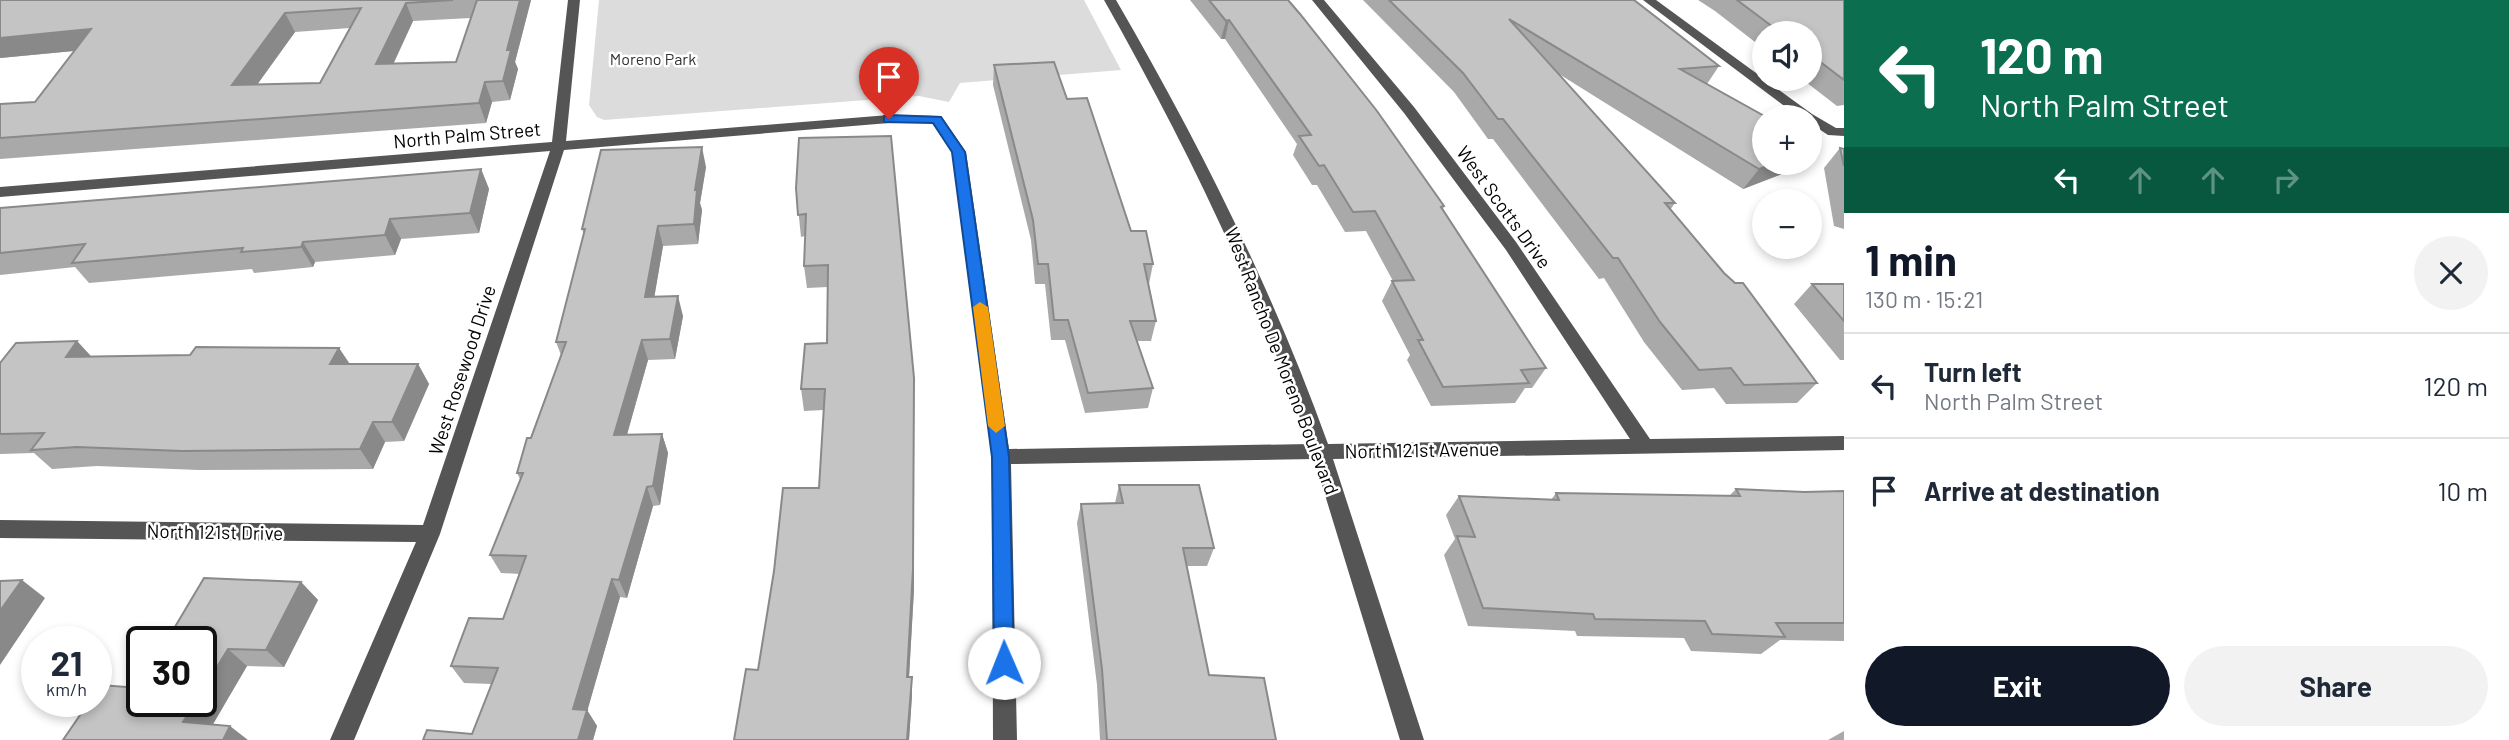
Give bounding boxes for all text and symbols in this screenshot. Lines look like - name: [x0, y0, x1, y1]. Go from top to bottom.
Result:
- map controls: [1752, 21, 1822, 259]
- button: sound: [1752, 21, 1822, 91]
- text: 120 m: [1980, 25, 2103, 84]
- icon: left: [1865, 28, 1956, 119]
- pin: [859, 47, 919, 119]
- park label: Moreno Park: [610, 49, 696, 68]
- icon: arrive: [870, 58, 908, 96]
- text: North Palm Street: [1980, 85, 2229, 123]
- button: +: [1752, 105, 1822, 175]
- street label: North Palm Street: [392, 117, 542, 152]
- street label: West Scotts Drive: [1452, 141, 1557, 272]
- icon: left: [2048, 161, 2086, 199]
- icon: ahead: [2121, 161, 2159, 199]
- icon: ahead: [2194, 161, 2232, 199]
- icon: right: [2267, 161, 2305, 199]
- button: −: [1752, 189, 1822, 259]
- street label: West Rancho De Moreno Boulevard: [1221, 224, 1344, 498]
- text: 1 min: [1865, 234, 1957, 284]
- button: close: [2414, 236, 2488, 310]
- street label: West Rosewood Drive: [423, 282, 500, 458]
- text: 130 m · 15:21: [1865, 285, 1983, 313]
- text: Turn left: [1924, 356, 2022, 387]
- icon: left: [1865, 367, 1903, 405]
- text: 120 m: [2424, 370, 2488, 401]
- text: North Palm Street: [1924, 387, 2103, 415]
- street label: North 121st Avenue: [1344, 437, 1500, 462]
- icon: arrive: [1865, 472, 1903, 510]
- text: Arrive at destination: [1924, 475, 2160, 506]
- text: 10 m: [2438, 475, 2488, 506]
- street label: North 121st Drive: [146, 519, 284, 544]
- speed limit sign: 30: [126, 626, 217, 717]
- position arrow: [967, 626, 1041, 700]
- text: 21: [51, 641, 82, 683]
- button: Exit: [1865, 646, 2170, 726]
- button: Share: [2184, 646, 2488, 726]
- text: km/h: [46, 678, 87, 700]

